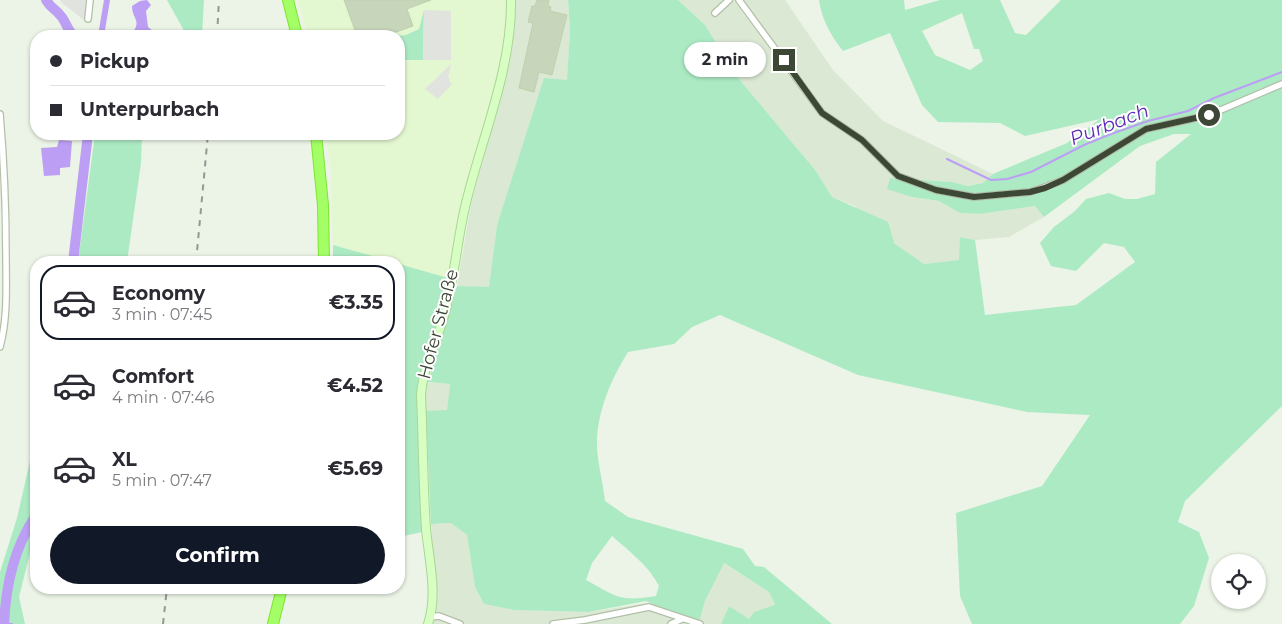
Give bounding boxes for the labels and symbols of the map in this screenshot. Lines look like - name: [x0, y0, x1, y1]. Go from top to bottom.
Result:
- callout: 2 min: [684, 42, 766, 78]
- route end: [773, 49, 795, 71]
- water label: Purbach: [1066, 99, 1152, 150]
- route start: [1198, 104, 1220, 126]
- street label: Hofer Straße: [413, 266, 463, 381]

